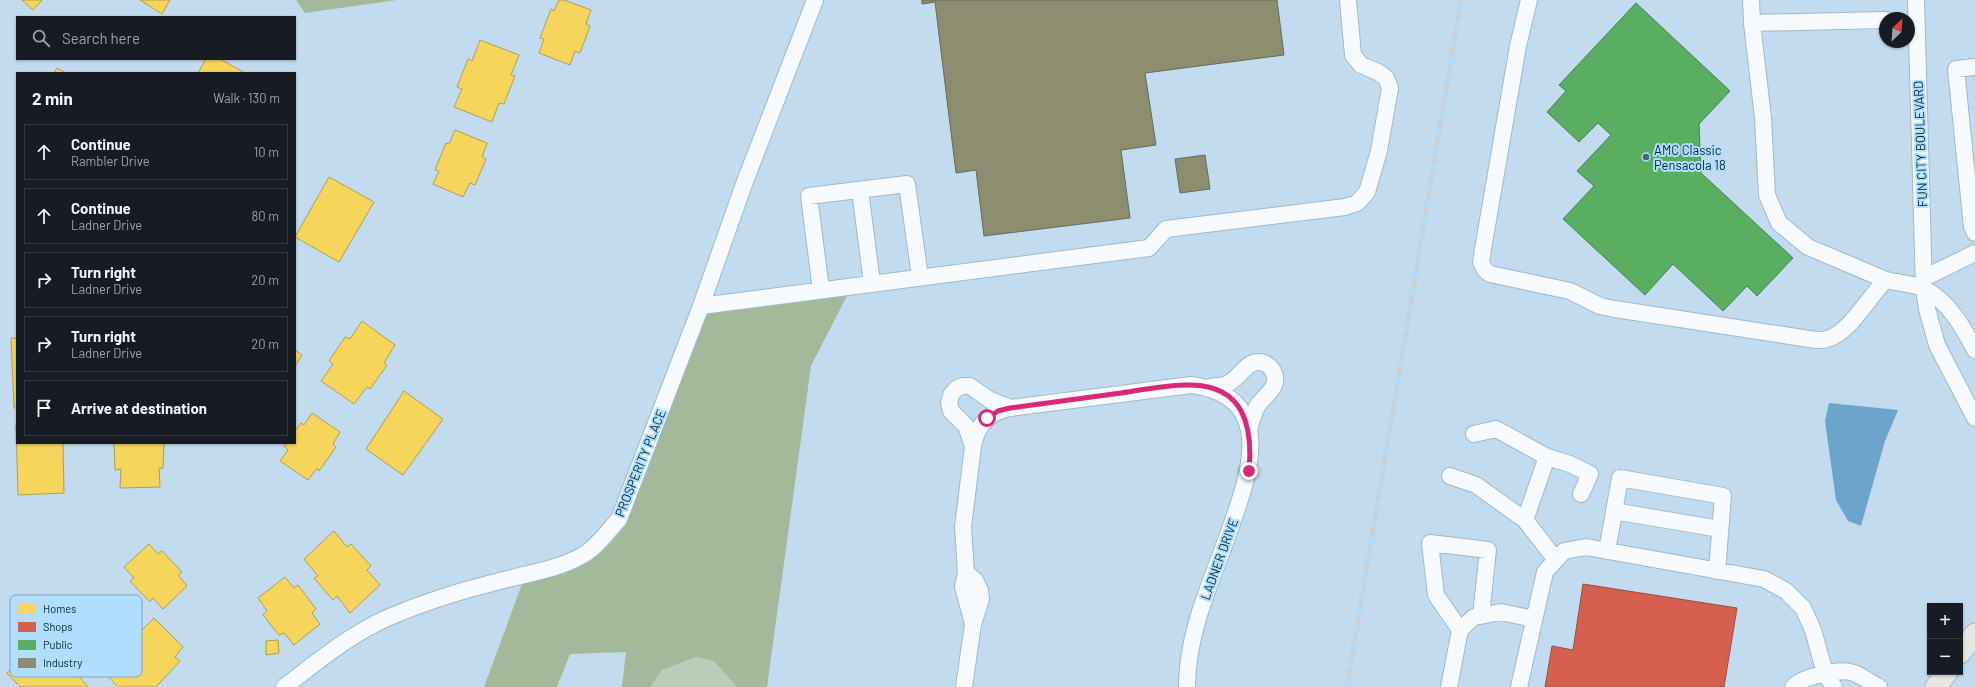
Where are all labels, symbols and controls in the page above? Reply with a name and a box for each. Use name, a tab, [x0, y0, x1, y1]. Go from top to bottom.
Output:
north arrow	[1879, 12, 1915, 48]
search box	[16, 16, 296, 60]
icon: search	[30, 27, 52, 49]
text: Search here	[62, 29, 140, 47]
street label: FUN CITY BOULEVARD	[1910, 81, 1930, 207]
text: 2 min	[32, 88, 73, 108]
text: Walk · 130 m	[213, 90, 280, 106]
text: Continue	[71, 135, 131, 153]
icon: ahead	[33, 141, 55, 163]
place label: AMC Classic Pensacola 18	[1654, 142, 1726, 173]
text: 10 m	[254, 144, 279, 160]
marker: AMC Classic Pensacola 18	[1641, 152, 1651, 162]
text: Rambler Drive	[71, 153, 150, 169]
text: Continue	[71, 199, 131, 217]
icon: ahead	[33, 205, 55, 227]
text: 80 m	[252, 208, 279, 224]
text: Ladner Drive	[71, 217, 142, 233]
text: Turn right	[71, 263, 136, 281]
icon: right	[33, 269, 55, 291]
text: 20 m	[251, 272, 279, 288]
text: Ladner Drive	[71, 281, 142, 297]
text: Turn right	[71, 327, 136, 345]
icon: right	[33, 333, 55, 355]
text: 20 m	[251, 336, 279, 352]
text: Ladner Drive	[71, 345, 142, 361]
icon: arrive	[33, 397, 55, 419]
text: Arrive at destination	[71, 399, 207, 417]
street label: PROSPERITY PLACE	[611, 407, 669, 519]
route start	[978, 409, 996, 427]
route end	[1240, 462, 1258, 480]
street label: LADNER DRIVE	[1197, 516, 1241, 602]
legend	[10, 595, 142, 677]
text: Homes	[43, 602, 76, 615]
map controls	[1927, 603, 1963, 675]
button: +	[1927, 603, 1963, 639]
text: Shops	[43, 620, 73, 633]
text: Public	[43, 638, 73, 651]
button: −	[1927, 639, 1963, 675]
text: Industry	[43, 656, 82, 669]

